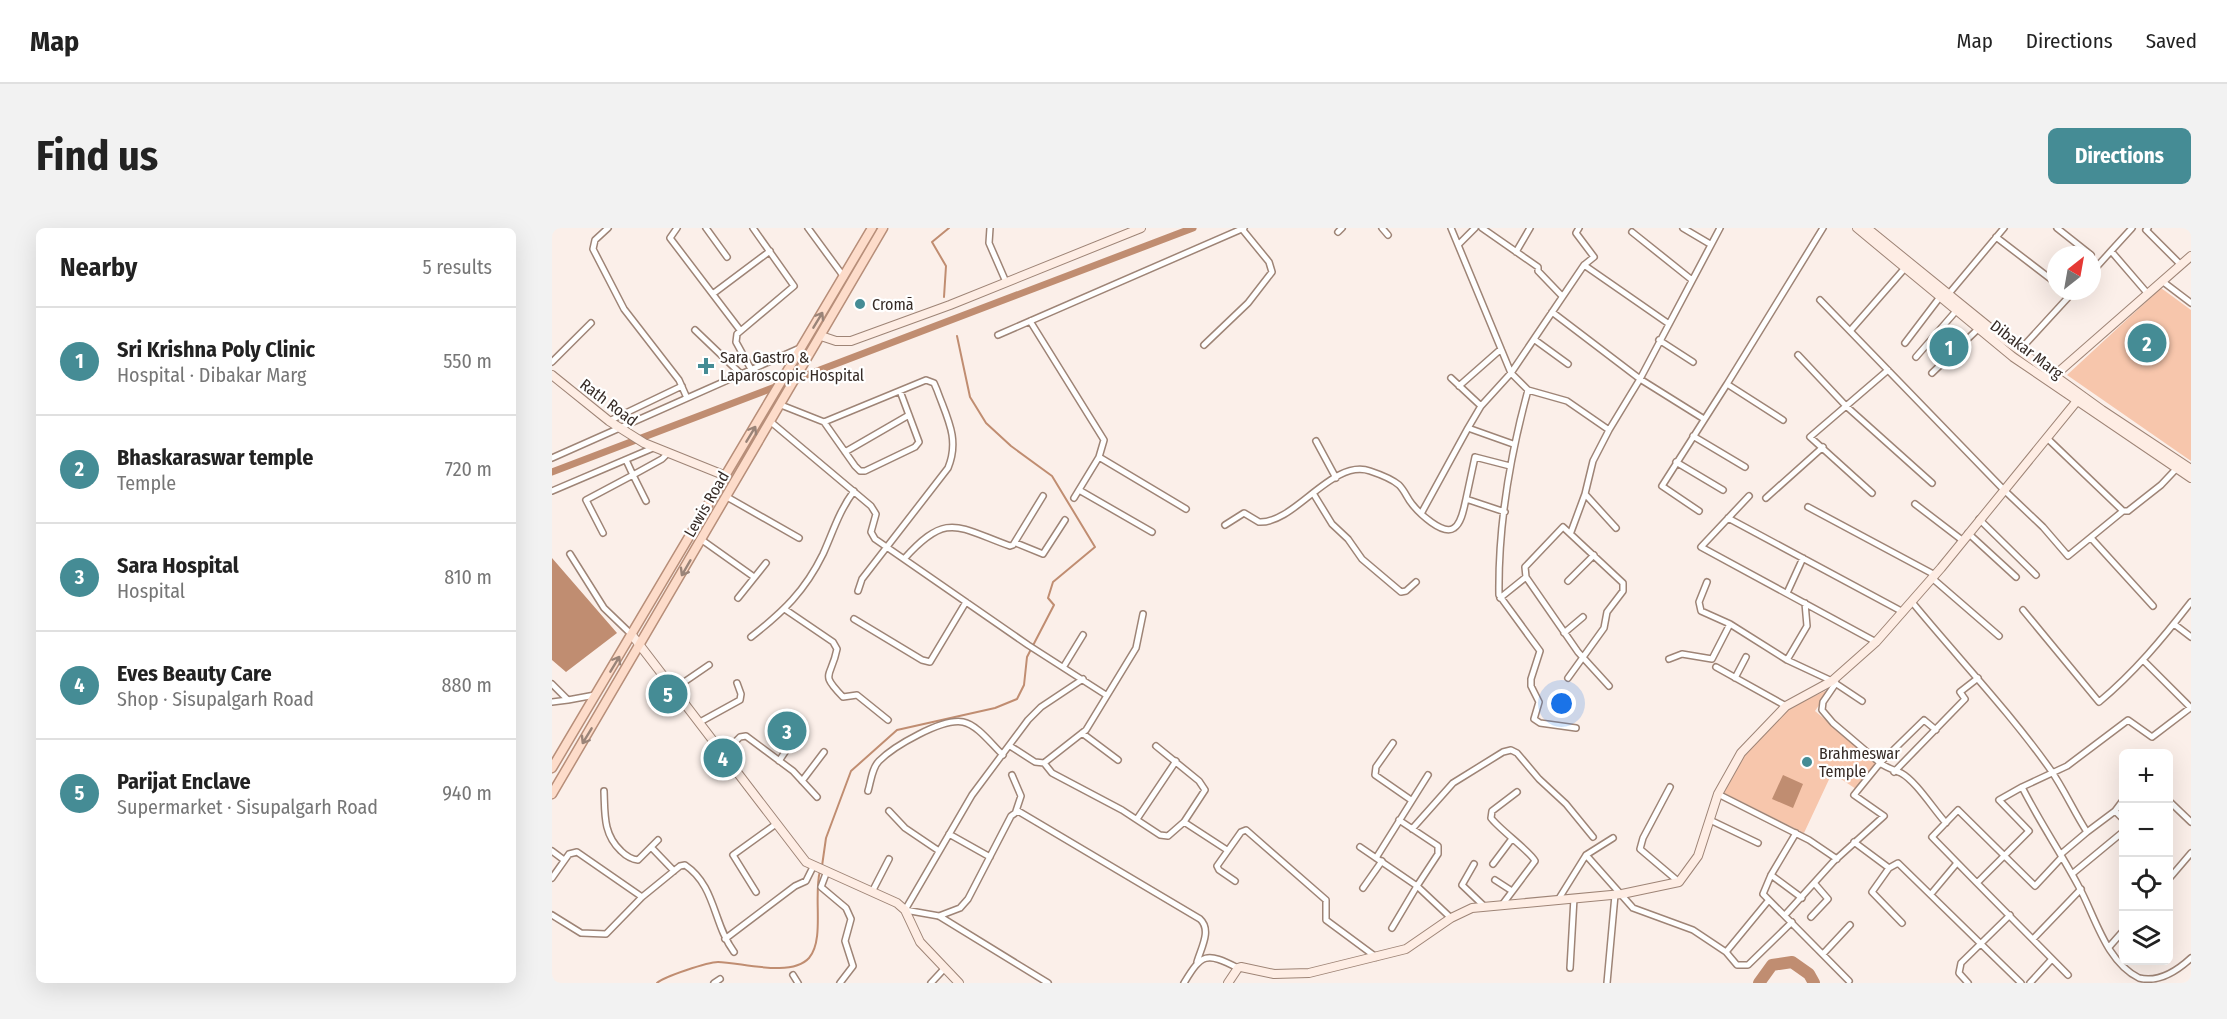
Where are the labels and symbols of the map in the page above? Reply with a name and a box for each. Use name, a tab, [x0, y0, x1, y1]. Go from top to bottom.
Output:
north arrow	[2047, 246, 2101, 300]
place label: Cromā	[872, 295, 914, 314]
marker: Cromā	[853, 297, 867, 311]
one-way arrow	[813, 312, 825, 329]
street label: Dibakar Marg	[1987, 316, 2067, 383]
pin: 2	[2128, 320, 2166, 366]
pin: 1	[1930, 324, 1968, 370]
place label: Sara Gastro & Laparoscopic Hospital	[720, 348, 864, 385]
marker: Sara Gastro & Laparoscopic Hospital	[697, 357, 715, 375]
street label: Rath Road	[576, 375, 641, 430]
one-way arrow	[745, 426, 757, 443]
street label: Lewis Road	[680, 468, 733, 541]
one-way arrow	[680, 559, 692, 576]
one-way arrow	[609, 656, 621, 673]
pin: 5	[648, 672, 688, 716]
your location	[1547, 689, 1576, 718]
pin: 3	[768, 708, 806, 754]
one-way arrow	[581, 727, 593, 744]
pin: 4	[704, 736, 742, 780]
place label: Brahmeswar Temple	[1819, 744, 1900, 781]
marker: Brahmeswar Temple	[1800, 755, 1814, 769]

